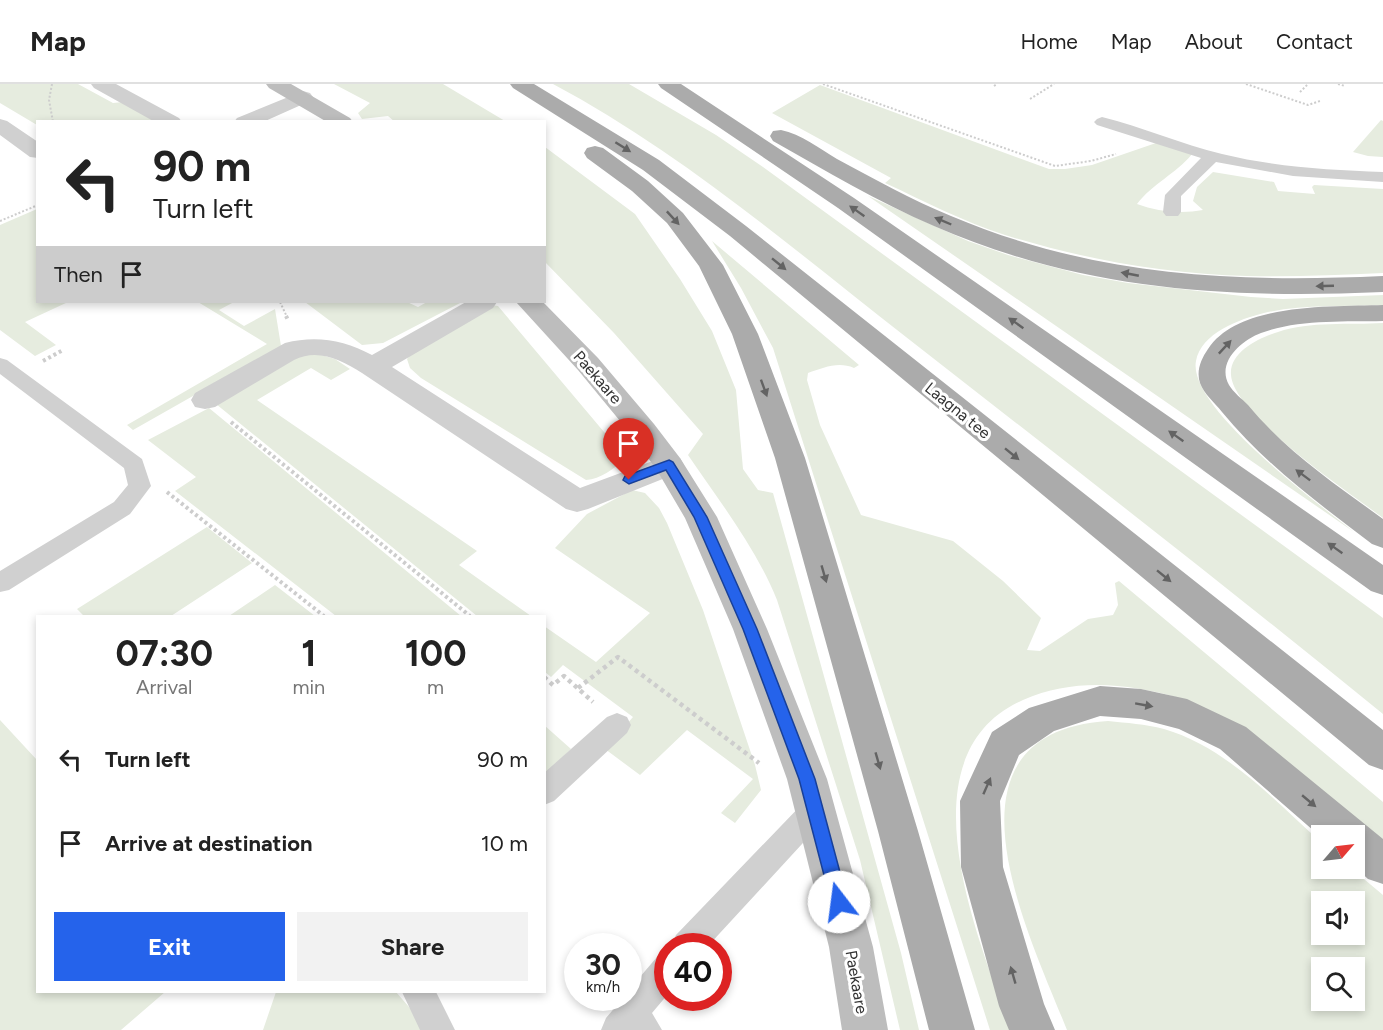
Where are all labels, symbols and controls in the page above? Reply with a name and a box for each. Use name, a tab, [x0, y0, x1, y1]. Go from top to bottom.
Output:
text: Map	[30, 24, 86, 58]
text: Home	[1021, 29, 1078, 54]
text: Map	[1111, 29, 1152, 54]
text: About	[1185, 29, 1243, 54]
text: Contact	[1276, 29, 1353, 54]
text: 90 m	[153, 141, 251, 192]
one-way arrow	[615, 142, 631, 153]
icon: left	[54, 144, 132, 222]
text: Turn left	[153, 192, 253, 225]
one-way arrow	[849, 206, 865, 217]
one-way arrow	[666, 210, 680, 225]
one-way arrow	[934, 216, 952, 226]
one-way arrow	[771, 257, 786, 270]
icon: arrive	[115, 258, 148, 291]
text: Then	[54, 261, 103, 288]
one-way arrow	[1121, 269, 1140, 278]
one-way arrow	[1315, 282, 1334, 291]
one-way arrow	[1009, 317, 1025, 329]
one-way arrow	[1218, 339, 1232, 354]
street label: Paekaare	[569, 347, 626, 408]
street label: Laagna tee	[921, 378, 994, 443]
one-way arrow	[760, 379, 770, 397]
pin	[603, 418, 654, 480]
icon: arrive	[612, 427, 645, 460]
one-way arrow	[1168, 430, 1184, 442]
one-way arrow	[1004, 447, 1020, 460]
one-way arrow	[1295, 470, 1310, 482]
one-way arrow	[1328, 542, 1344, 554]
one-way arrow	[820, 565, 829, 583]
one-way arrow	[1156, 569, 1171, 582]
text: 07:30	[115, 632, 213, 675]
text: 1	[301, 632, 316, 675]
text: 100	[405, 632, 467, 675]
text: Arrival	[136, 675, 192, 699]
text: min	[292, 675, 325, 699]
text: m	[427, 675, 444, 699]
one-way arrow	[1135, 701, 1154, 710]
icon: left	[54, 743, 87, 776]
text: Turn left	[105, 746, 191, 773]
text: 90 m	[477, 746, 528, 773]
one-way arrow	[874, 752, 883, 770]
one-way arrow	[982, 776, 992, 794]
one-way arrow	[1302, 795, 1317, 807]
north arrow	[1311, 825, 1365, 879]
map controls	[1311, 825, 1365, 1011]
icon: arrive	[54, 827, 87, 860]
text: Arrive at destination	[105, 830, 313, 857]
text: 10 m	[481, 830, 528, 857]
position arrow	[807, 870, 871, 934]
button: sound	[1311, 891, 1365, 945]
button: Exit	[54, 912, 285, 981]
button: Share	[297, 912, 528, 981]
speed limit sign: 40	[654, 933, 732, 1011]
text: 30	[585, 946, 621, 983]
street label: Paekaare	[842, 949, 871, 1016]
button: search	[1311, 957, 1365, 1011]
one-way arrow	[1008, 965, 1017, 983]
text: km/h	[586, 978, 620, 996]

